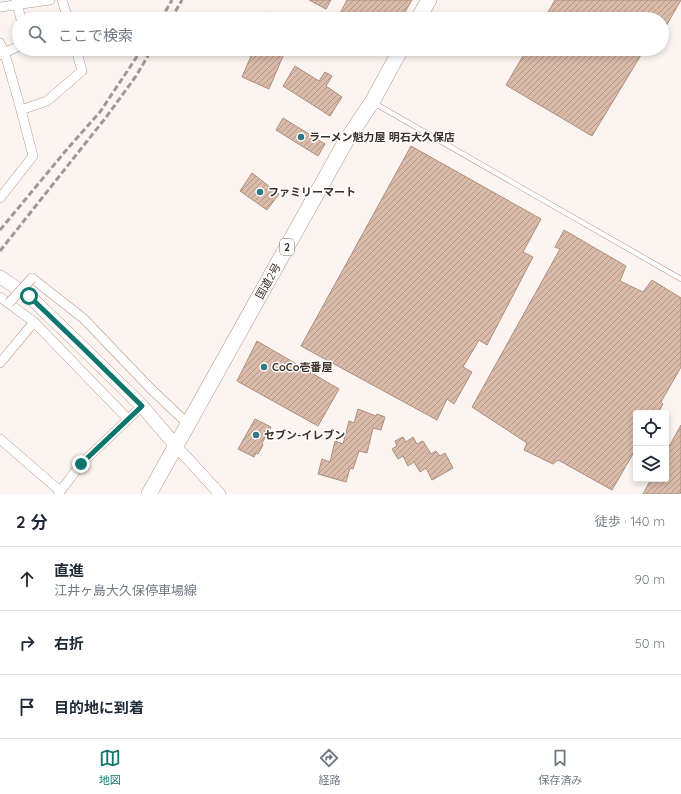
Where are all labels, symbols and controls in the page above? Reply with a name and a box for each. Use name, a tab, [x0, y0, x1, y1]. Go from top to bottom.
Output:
search box	[12, 12, 669, 56]
icon: search	[26, 23, 48, 45]
text: ここで検索	[58, 26, 133, 45]
place label: ラーメン魁力屋 明石大久保店	[309, 130, 455, 144]
marker: ラーメン魁力屋 明石大久保店	[296, 132, 306, 142]
place label: ファミリーマート	[268, 185, 356, 199]
marker: ファミリーマート	[255, 187, 265, 197]
road number: 2	[280, 239, 294, 255]
street label: 国道2号	[252, 261, 284, 301]
route start	[20, 287, 38, 305]
place label: CoCo壱番屋	[272, 360, 333, 374]
marker: CoCo壱番屋	[259, 362, 269, 372]
map controls	[633, 410, 669, 482]
button: locate	[633, 410, 669, 446]
place label: セブン-イレブン	[264, 428, 345, 442]
marker: セブン-イレブン	[251, 430, 261, 440]
button: layers	[633, 446, 669, 482]
route end	[72, 455, 90, 473]
text: 2 分	[16, 511, 47, 532]
text: 徒歩 · 140 m	[595, 513, 665, 529]
text: 直進	[54, 561, 84, 580]
icon: ahead	[16, 568, 38, 590]
text: 90 m	[635, 571, 665, 587]
text: 江井ヶ島大久保停車場線	[54, 582, 197, 598]
icon: right	[16, 632, 38, 654]
text: 右折	[54, 634, 84, 653]
text: 50 m	[635, 635, 665, 651]
icon: arrive	[16, 696, 38, 718]
text: 目的地に到着	[54, 698, 144, 717]
tab: 地図	[99, 747, 121, 787]
tab: 経路	[318, 747, 340, 787]
tab: 保存済み	[538, 747, 582, 787]

